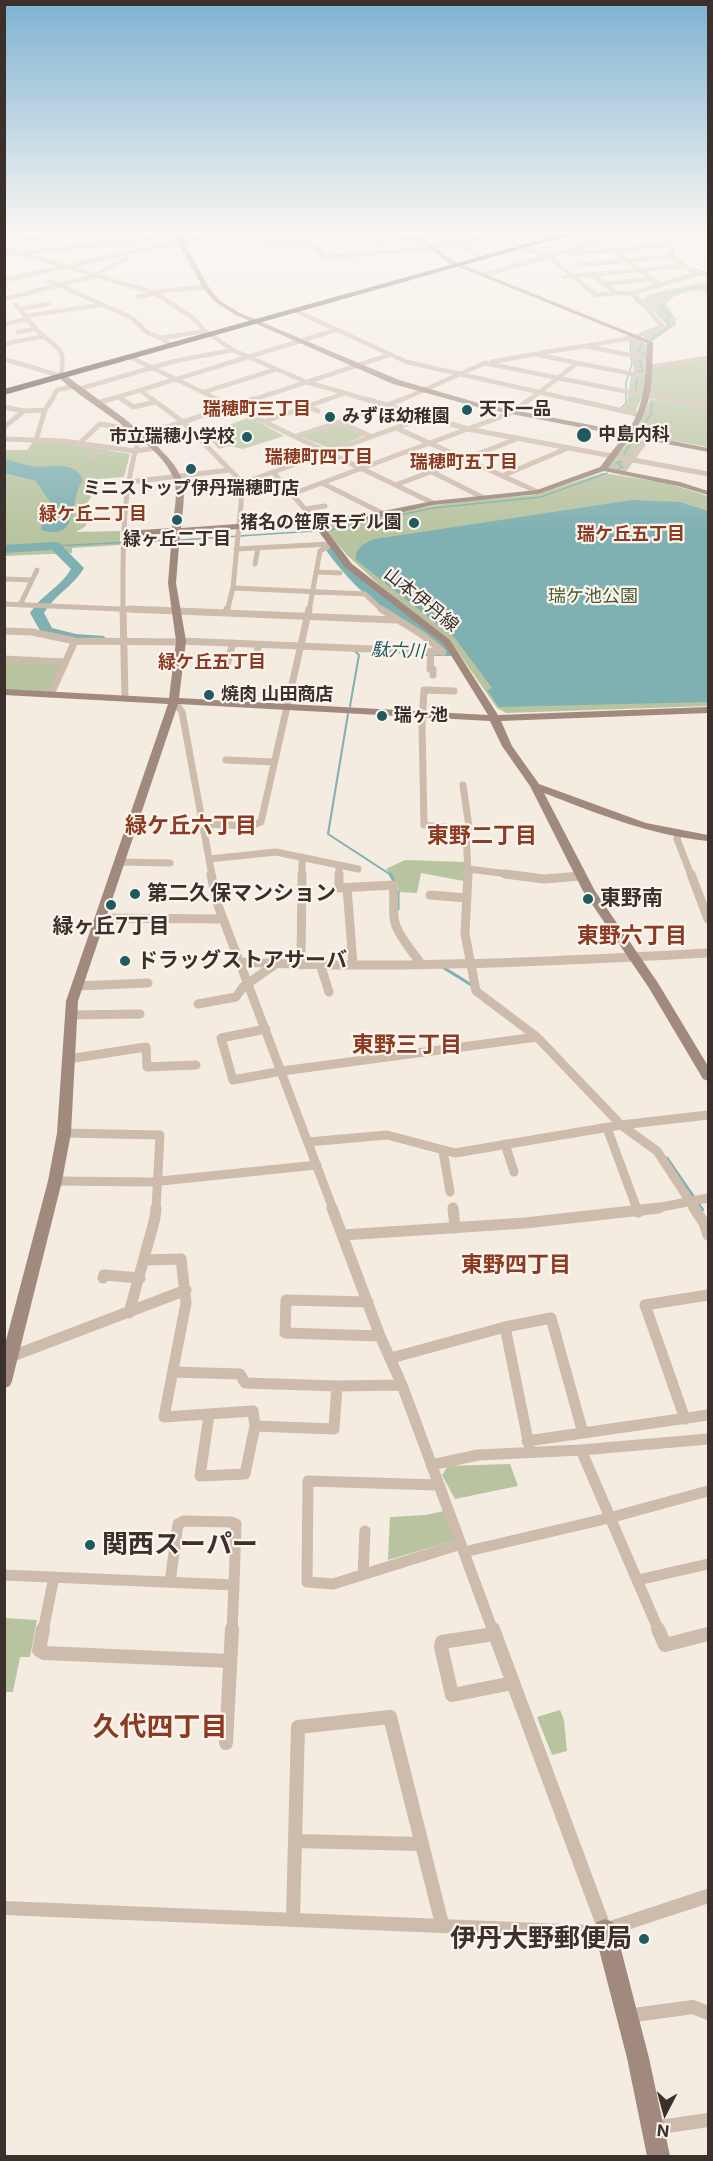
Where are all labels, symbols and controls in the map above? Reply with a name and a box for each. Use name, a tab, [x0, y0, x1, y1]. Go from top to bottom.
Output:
district label: 瑞穂町三丁目	[203, 399, 311, 421]
place label: 天下一品	[479, 399, 551, 421]
marker: 天下一品	[460, 403, 474, 417]
place label: みずほ幼稚園	[342, 406, 450, 428]
marker: みずほ幼稚園	[323, 410, 337, 424]
place label: 中島内科	[598, 424, 670, 446]
place label: 市立瑞穂小学校	[109, 426, 235, 448]
marker: 中島内科	[575, 426, 593, 444]
marker: 市立瑞穂小学校	[240, 430, 254, 444]
district label: 瑞穂町四丁目	[265, 447, 373, 469]
district label: 瑞穂町五丁目	[410, 452, 518, 474]
marker: ミニストップ伊丹瑞穂町店	[184, 462, 198, 476]
place label: ミニストップ伊丹瑞穂町店	[83, 478, 299, 500]
district label: 緑ケ丘二丁目	[39, 504, 147, 526]
place label: 猪名の笹原モデル園	[240, 512, 402, 534]
marker: 緑ヶ丘二丁目	[170, 513, 184, 527]
marker: 猪名の笹原モデル園	[407, 516, 421, 530]
district label: 瑞ケ丘五丁目	[577, 524, 685, 546]
place label: 緑ヶ丘二丁目	[123, 529, 231, 551]
street label: 山本伊丹線	[379, 563, 463, 637]
park label: 瑞ケ池公園	[548, 586, 638, 608]
water label: 駄六川	[371, 639, 425, 663]
district label: 緑ケ丘五丁目	[158, 652, 266, 674]
place label: 焼肉 山田商店	[221, 684, 333, 706]
marker: 焼肉 山田商店	[202, 688, 216, 702]
place label: 瑞ヶ池	[394, 705, 448, 727]
marker: 瑞ヶ池	[375, 709, 389, 723]
district label: 緑ケ丘六丁目	[125, 813, 257, 839]
district label: 東野二丁目	[427, 823, 537, 849]
place label: 第二久保マンション	[147, 881, 336, 907]
place label: 東野南	[600, 886, 663, 912]
marker: 第二久保マンション	[128, 887, 142, 901]
marker: 東野南	[581, 892, 595, 906]
marker: 緑ヶ丘7丁目	[104, 898, 118, 912]
place label: 緑ヶ丘7丁目	[52, 914, 170, 940]
district label: 東野六丁目	[577, 923, 687, 949]
place label: ドラッグストアサーバ	[137, 948, 347, 974]
marker: ドラッグストアサーバ	[118, 954, 132, 968]
district label: 東野三丁目	[352, 1032, 462, 1058]
district label: 東野四丁目	[461, 1252, 571, 1278]
place label: 関西スーパー	[102, 1529, 258, 1561]
marker: 関西スーパー	[83, 1538, 97, 1552]
district label: 久代四丁目	[93, 1712, 227, 1744]
place label: 伊丹大野郵便局	[450, 1923, 632, 1955]
marker: 伊丹大野郵便局	[637, 1932, 651, 1946]
north arrow	[635, 2083, 695, 2143]
text: N	[656, 2120, 670, 2141]

